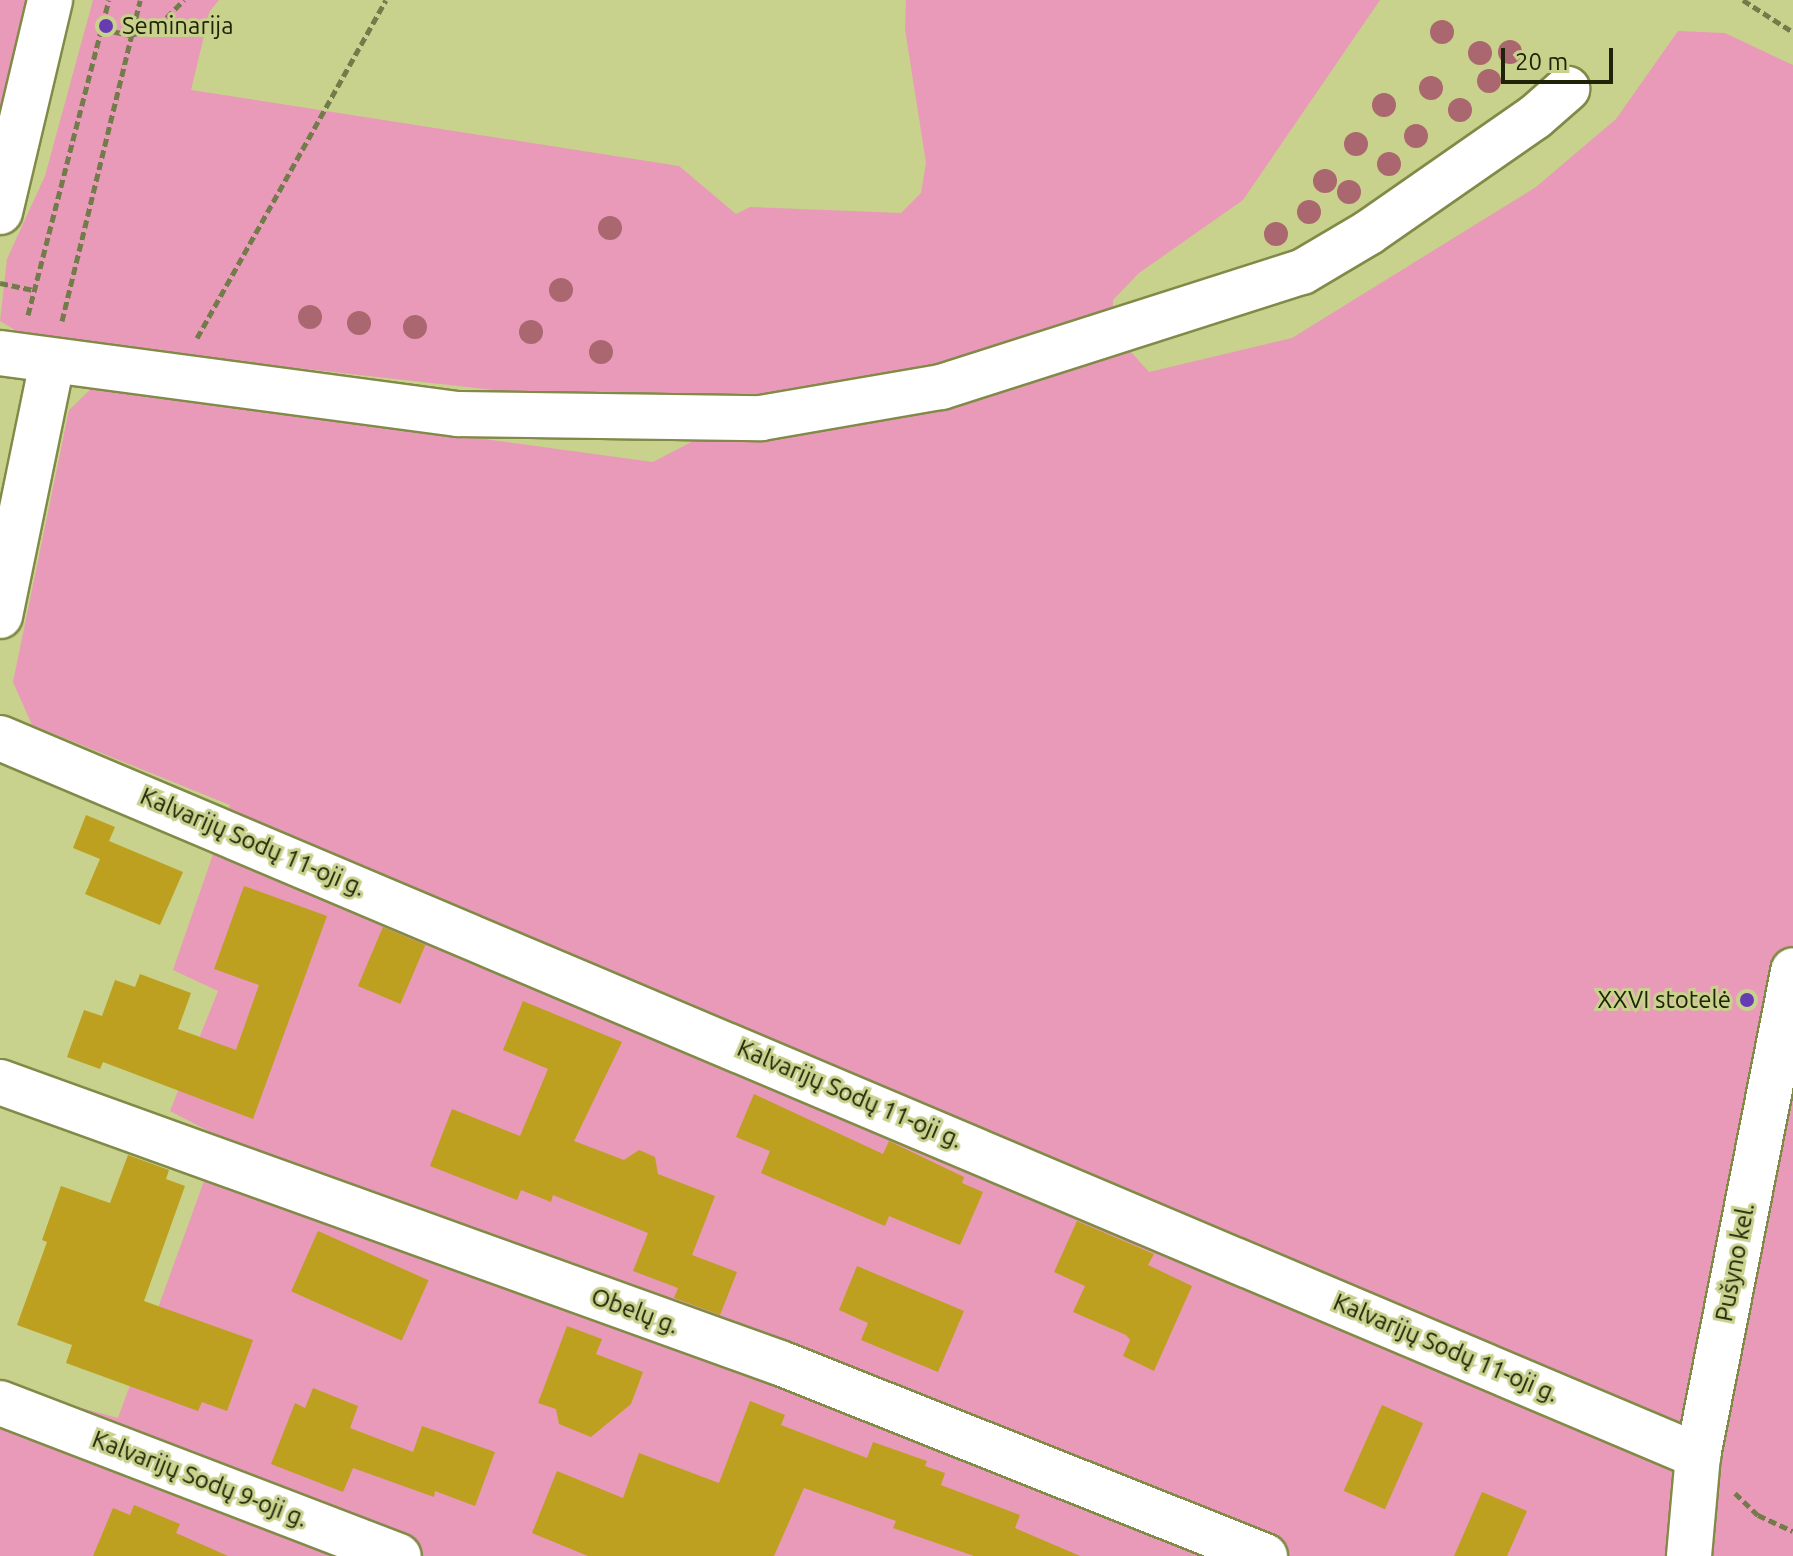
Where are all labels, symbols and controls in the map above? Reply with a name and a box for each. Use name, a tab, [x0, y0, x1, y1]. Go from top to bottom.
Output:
place label: Seminarija	[122, 12, 234, 40]
marker: Seminarija	[97, 17, 115, 35]
scale bar	[1505, 32, 1617, 82]
text: 20 m	[1515, 48, 1568, 75]
street label: Kalvarijų Sodų 11-oji g.	[136, 781, 370, 903]
place label: XXVI stotelė	[1598, 986, 1731, 1014]
marker: XXVI stotelė	[1738, 991, 1756, 1009]
street label: Kalvarijų Sodų 11-oji g.	[733, 1033, 967, 1155]
street label: Pušyno kel.	[1709, 1200, 1761, 1324]
street label: Obelų g.	[587, 1282, 683, 1340]
street label: Kalvarijų Sodų 11-oji g.	[1329, 1287, 1563, 1409]
street label: Kalvarijų Sodų 9-oji g.	[88, 1425, 312, 1533]

